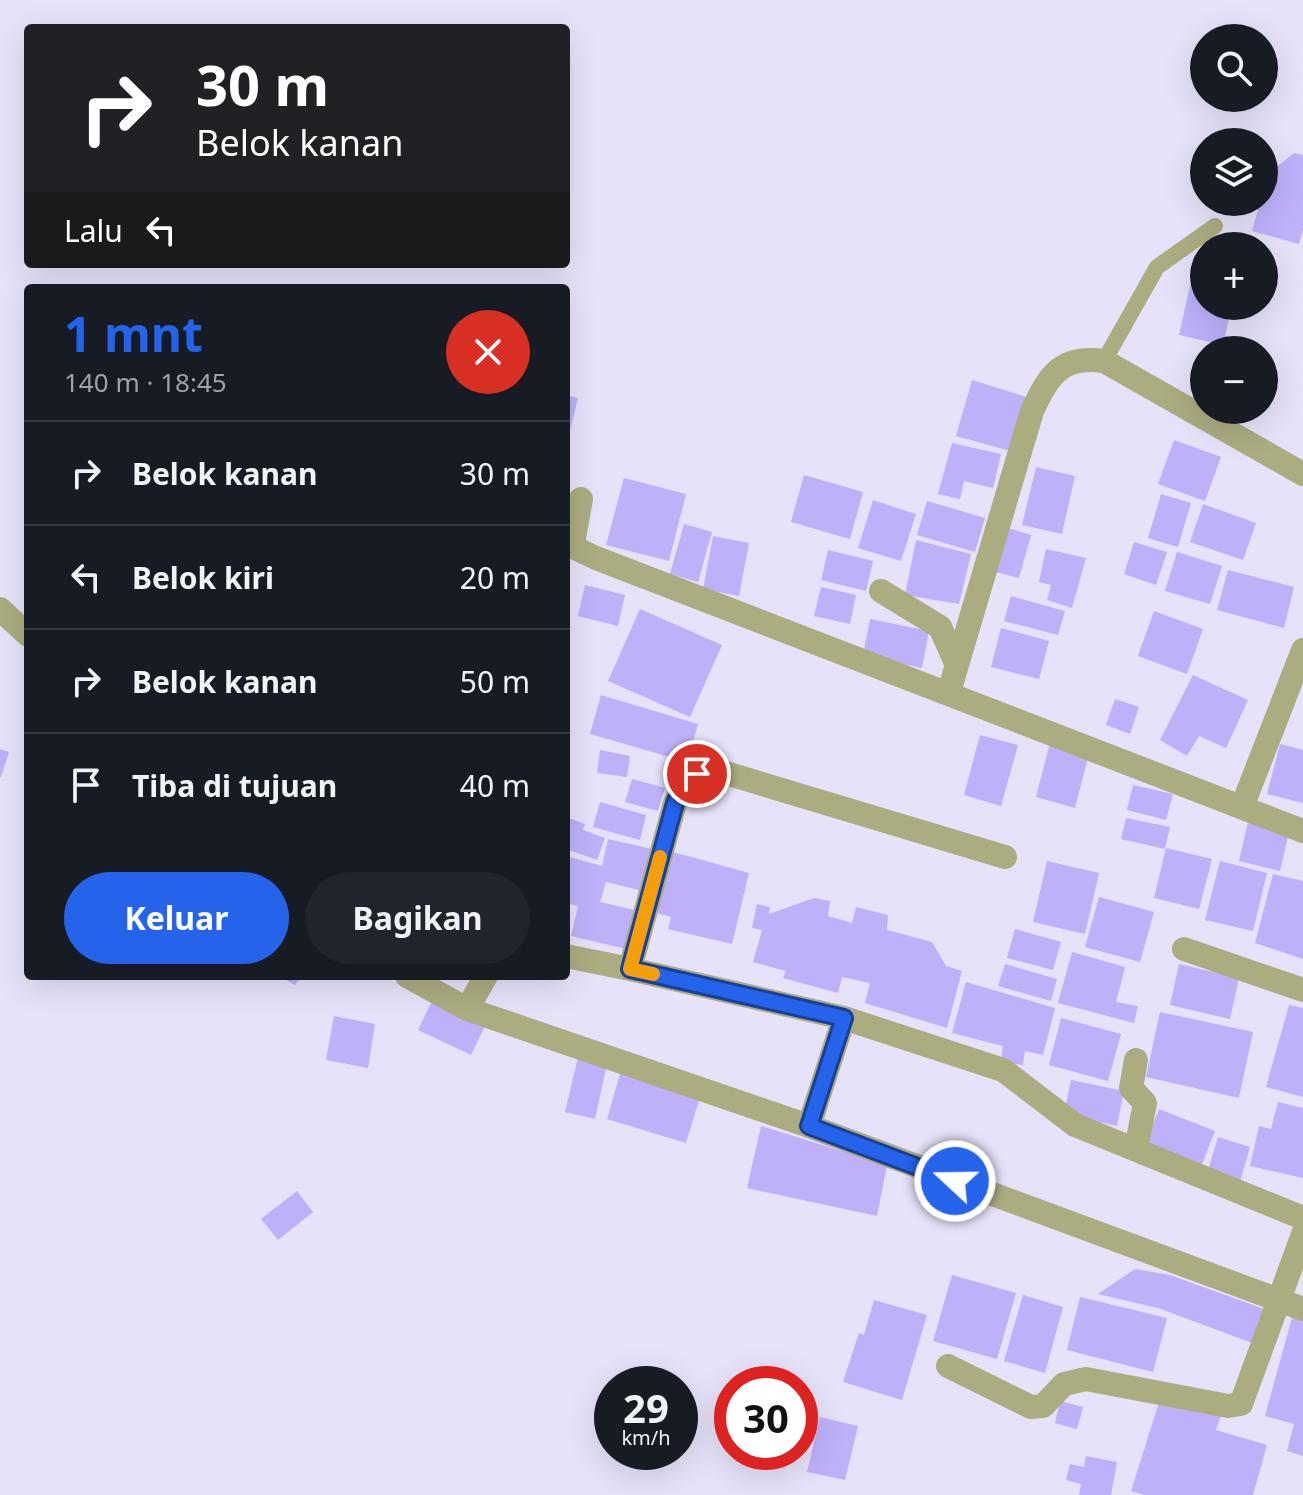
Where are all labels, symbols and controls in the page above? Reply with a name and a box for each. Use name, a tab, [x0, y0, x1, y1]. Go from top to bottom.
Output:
map controls	[1190, 24, 1278, 424]
button: search	[1190, 24, 1278, 112]
text: 30 m	[196, 46, 329, 122]
icon: right	[64, 56, 168, 160]
text: Belok kanan	[196, 118, 403, 167]
button: layers	[1190, 128, 1278, 216]
icon: left	[139, 208, 183, 252]
text: Lalu	[64, 210, 123, 251]
button: +	[1190, 232, 1278, 320]
text: 1 mnt	[64, 301, 203, 366]
button: close	[446, 310, 530, 394]
button: −	[1190, 336, 1278, 424]
text: 140 m · 18:45	[64, 364, 227, 400]
icon: right	[64, 451, 108, 495]
text: Belok kanan	[132, 453, 318, 494]
text: 30 m	[460, 453, 530, 494]
icon: left	[64, 555, 108, 599]
text: Belok kiri	[132, 557, 274, 598]
text: 20 m	[460, 557, 530, 598]
icon: right	[64, 659, 108, 703]
text: Belok kanan	[132, 661, 318, 702]
text: 50 m	[460, 661, 530, 702]
pin	[663, 740, 731, 808]
icon: arrive	[675, 752, 719, 796]
icon: arrive	[64, 763, 108, 807]
text: Tiba di tujuan	[132, 765, 337, 806]
text: 40 m	[460, 765, 530, 806]
button: Keluar	[64, 872, 289, 964]
button: Bagikan	[305, 872, 530, 964]
position arrow	[913, 1139, 997, 1223]
speed limit sign: 30	[714, 1366, 818, 1470]
text: 29	[623, 1380, 669, 1435]
text: km/h	[621, 1424, 671, 1451]

